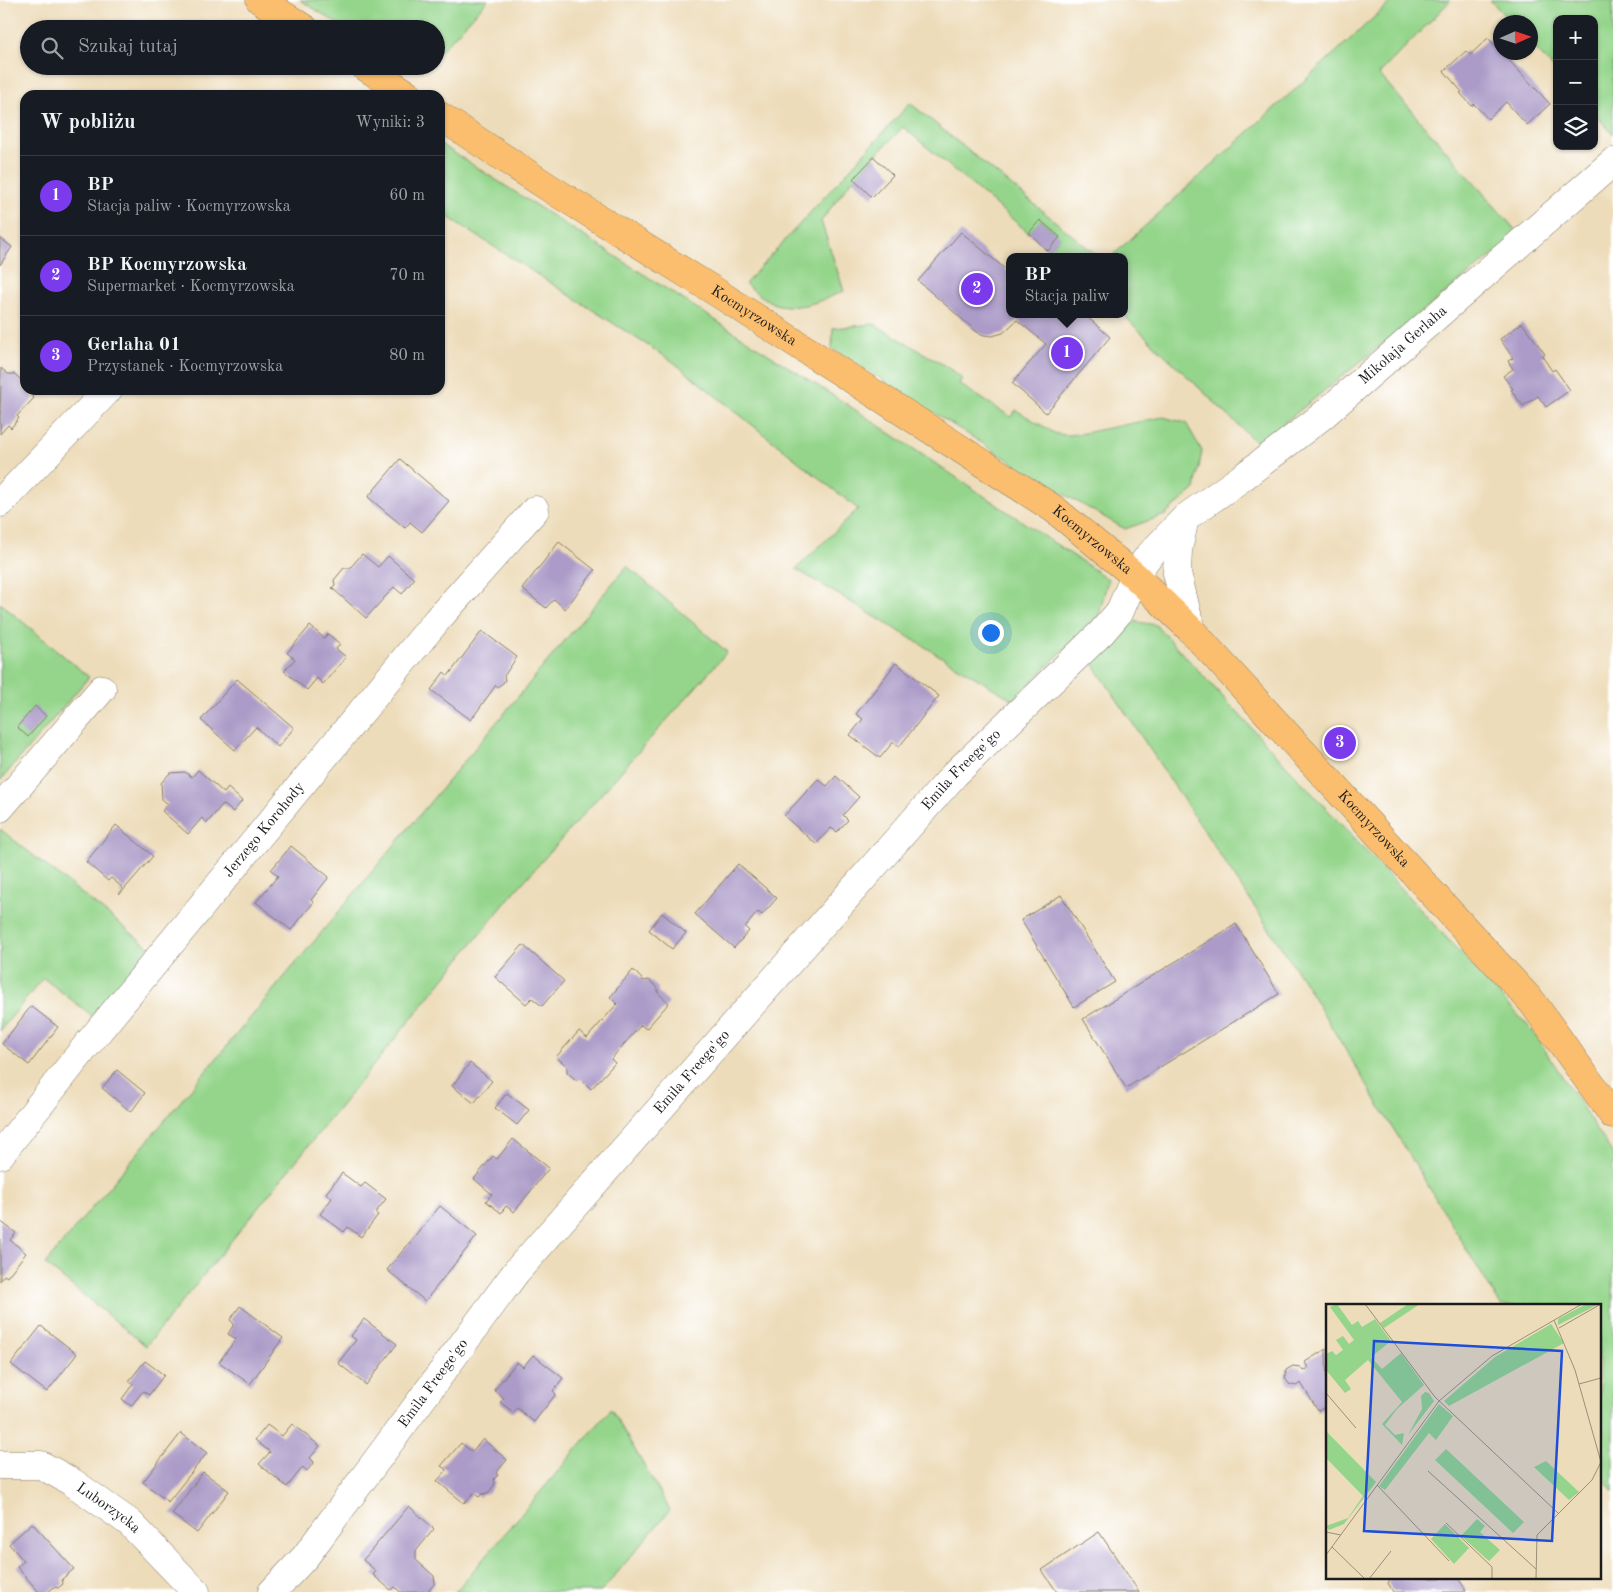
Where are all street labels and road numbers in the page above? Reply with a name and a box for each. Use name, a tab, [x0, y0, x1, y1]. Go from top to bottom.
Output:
street label: Kocmyrzowska	[708, 283, 800, 349]
street label: Mikołaja Gerlaha	[1356, 303, 1450, 387]
street label: Kocmyrzowska	[1049, 503, 1135, 578]
street label: Emila Freege'go	[919, 727, 1004, 813]
street label: Jerzego Korohody	[221, 779, 308, 880]
street label: Kocmyrzowska	[1335, 788, 1413, 871]
street label: Emila Freege'go	[651, 1027, 733, 1117]
street label: Emila Freege'go	[396, 1336, 471, 1431]
street label: Luborzycka	[74, 1480, 144, 1537]

